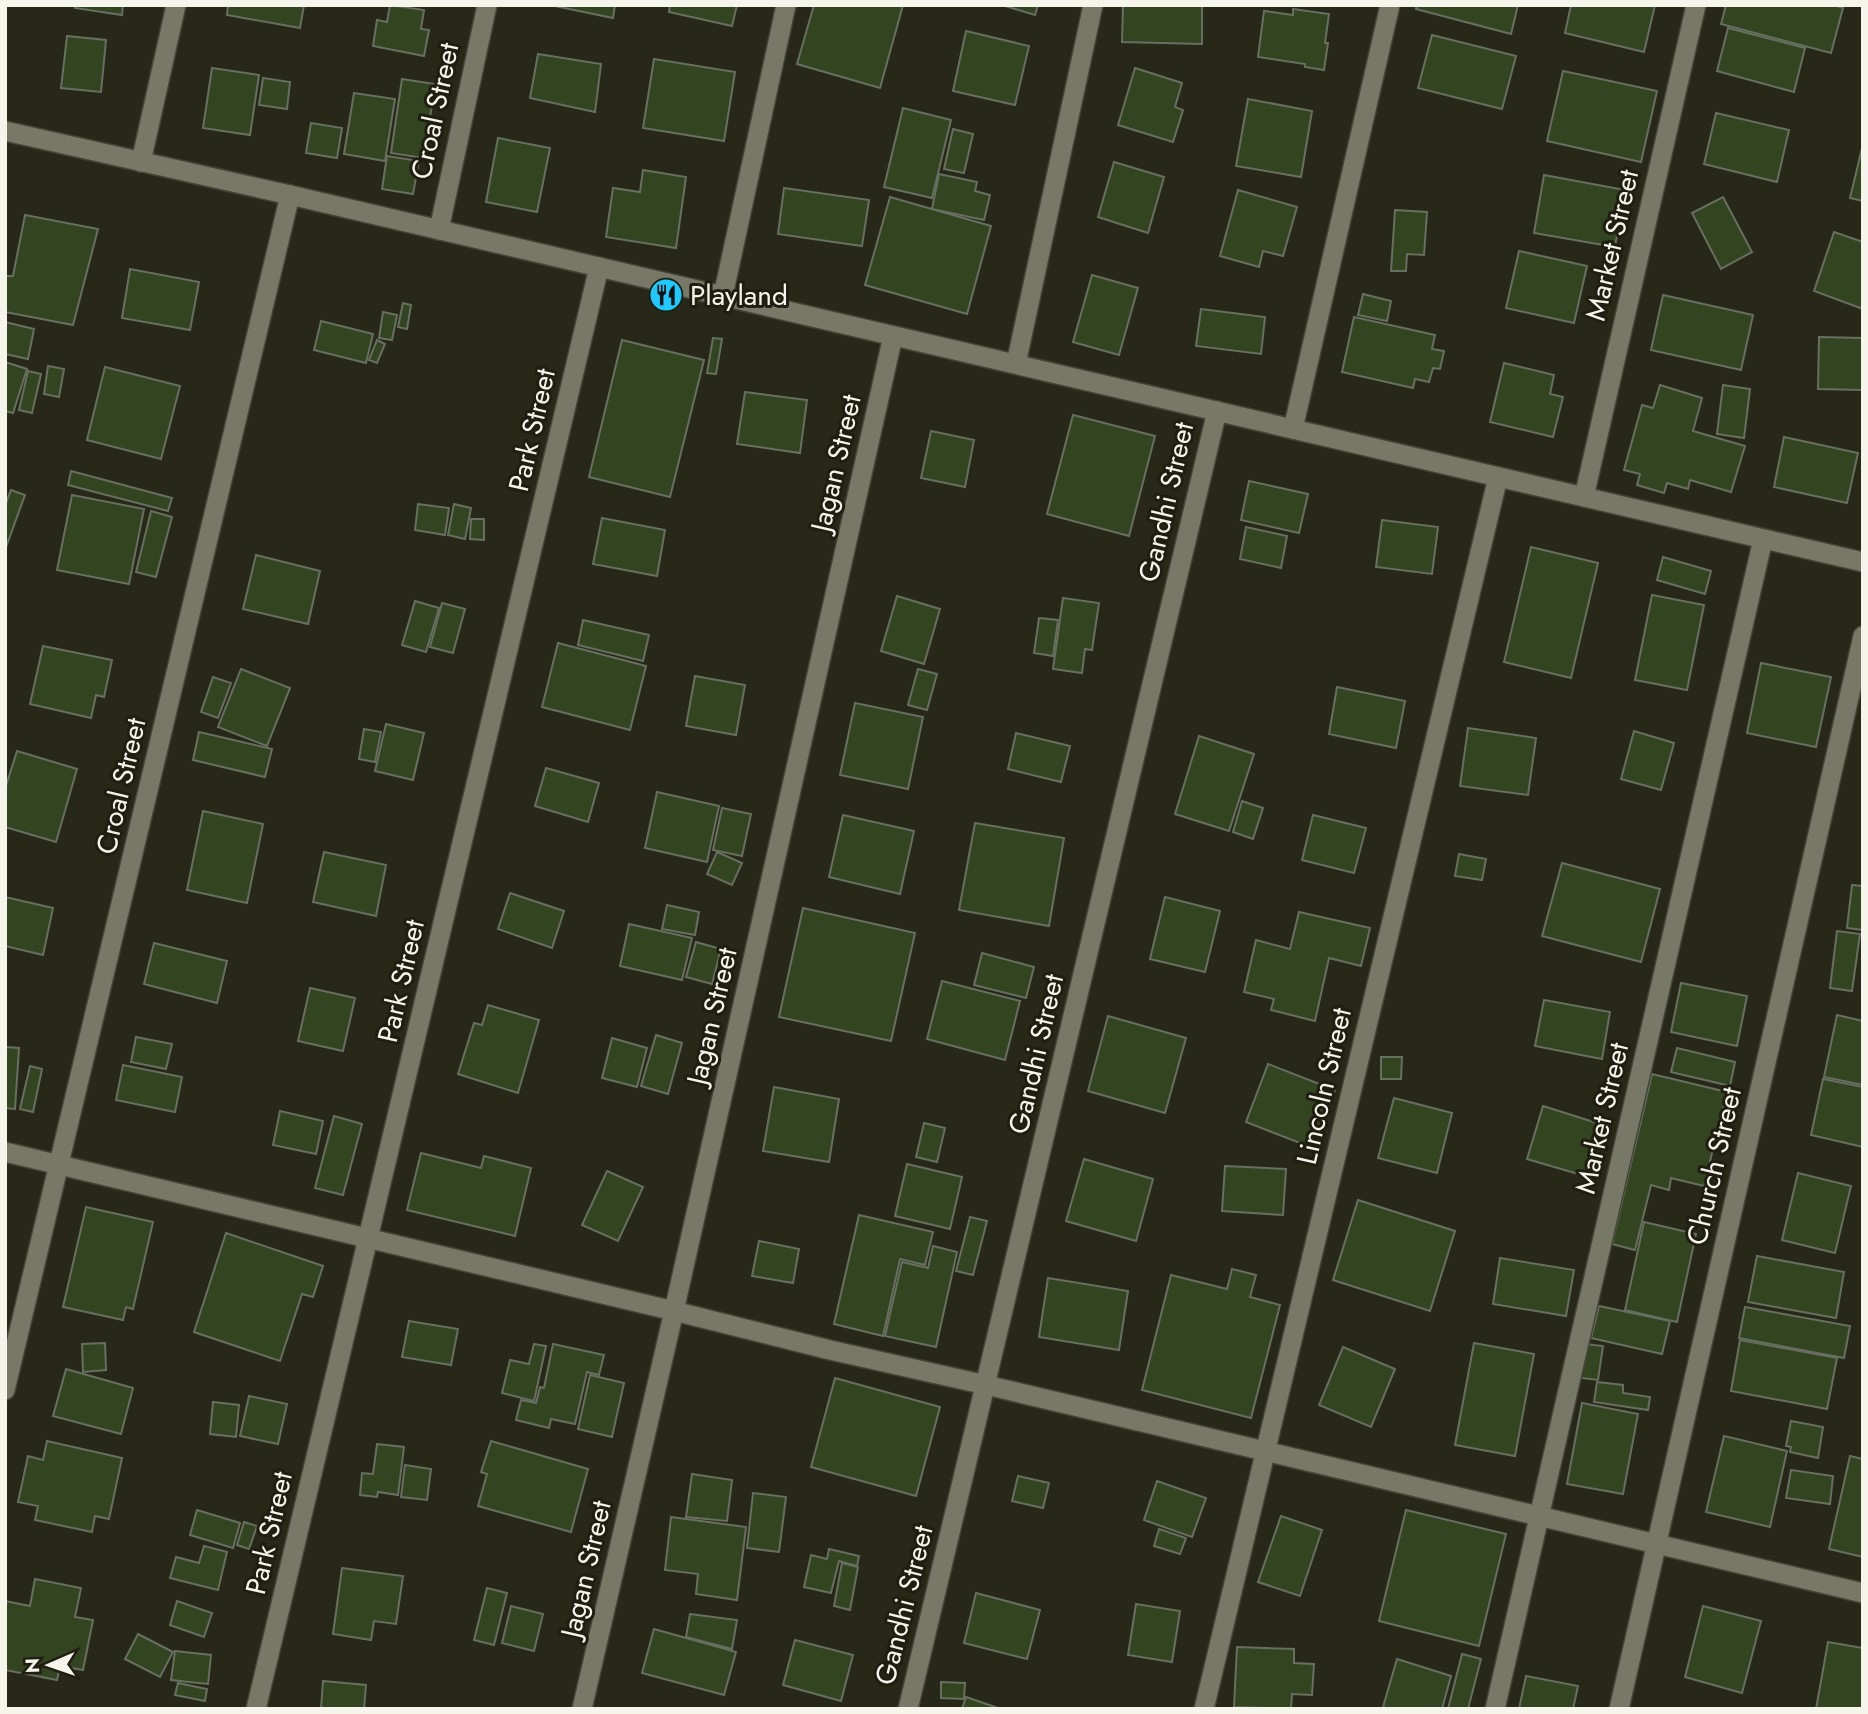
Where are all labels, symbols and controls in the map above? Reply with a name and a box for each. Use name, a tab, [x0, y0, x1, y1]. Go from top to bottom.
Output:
street label: Croal Street	[401, 39, 470, 183]
street label: Market Street	[1575, 165, 1649, 325]
place label: Playland	[690, 275, 788, 316]
restaurant icon: Playland	[647, 276, 685, 314]
street label: Park Street	[498, 364, 566, 496]
street label: Jagan Street	[799, 390, 872, 539]
street label: Gandhi Street	[1128, 418, 1204, 586]
street label: Croal Street	[85, 714, 157, 858]
street label: Park Street	[367, 915, 435, 1047]
street label: Jagan Street	[675, 943, 748, 1092]
street label: Gandhi Street	[998, 970, 1074, 1138]
street label: Lincoln Street	[1286, 1003, 1362, 1168]
street label: Market Street	[1565, 1038, 1639, 1198]
street label: Church Street	[1676, 1083, 1752, 1249]
street label: Park Street	[235, 1467, 303, 1599]
street label: Jagan Street	[549, 1496, 622, 1645]
street label: Gandhi Street	[864, 1521, 944, 1689]
north arrow	[14, 1630, 84, 1700]
text: N	[19, 1658, 46, 1674]

